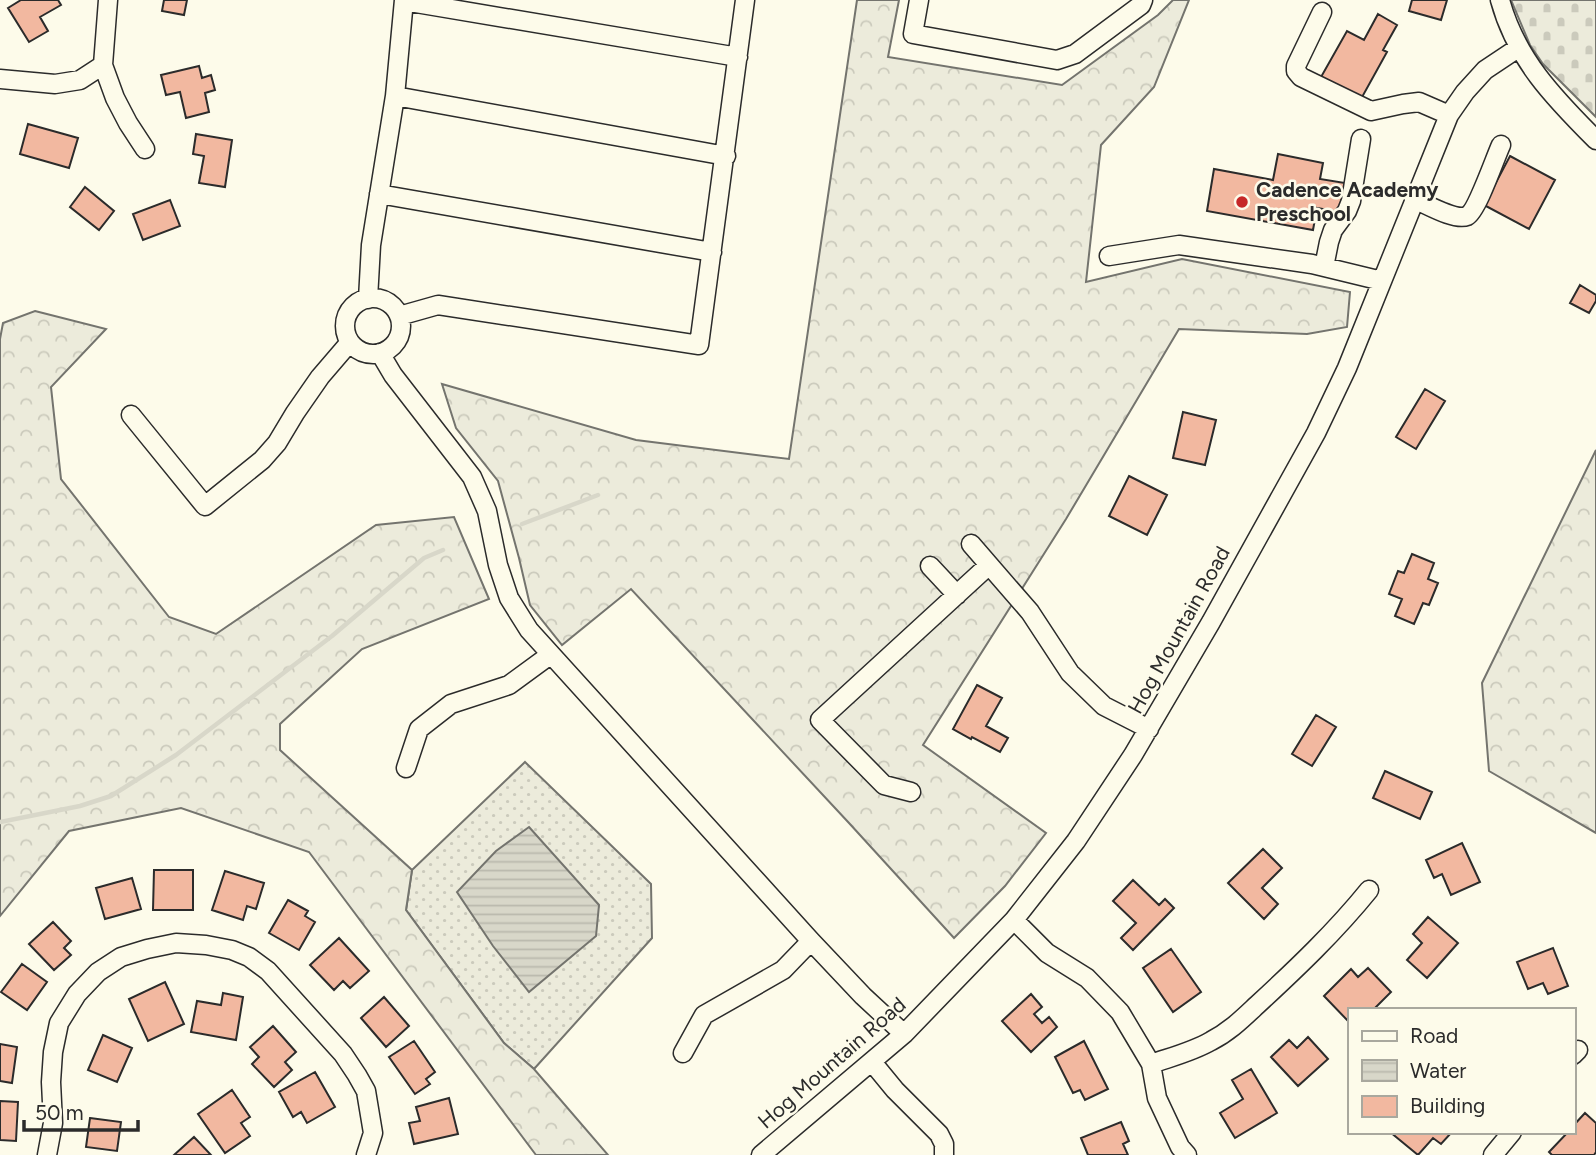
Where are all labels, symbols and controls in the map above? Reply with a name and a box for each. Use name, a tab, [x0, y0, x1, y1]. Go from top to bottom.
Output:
place label: Cadence Academy Preschool	[1256, 177, 1439, 226]
marker: Cadence Academy Preschool	[1234, 194, 1250, 210]
street label: Hog Mountain Road	[1122, 542, 1235, 718]
street label: Hog Mountain Road	[753, 992, 911, 1134]
legend	[1348, 1008, 1575, 1134]
text: Road	[1410, 1023, 1458, 1048]
text: Water	[1410, 1058, 1466, 1083]
scale bar	[24, 1088, 138, 1132]
text: Building	[1410, 1093, 1485, 1118]
text: 50 m	[35, 1100, 84, 1125]

